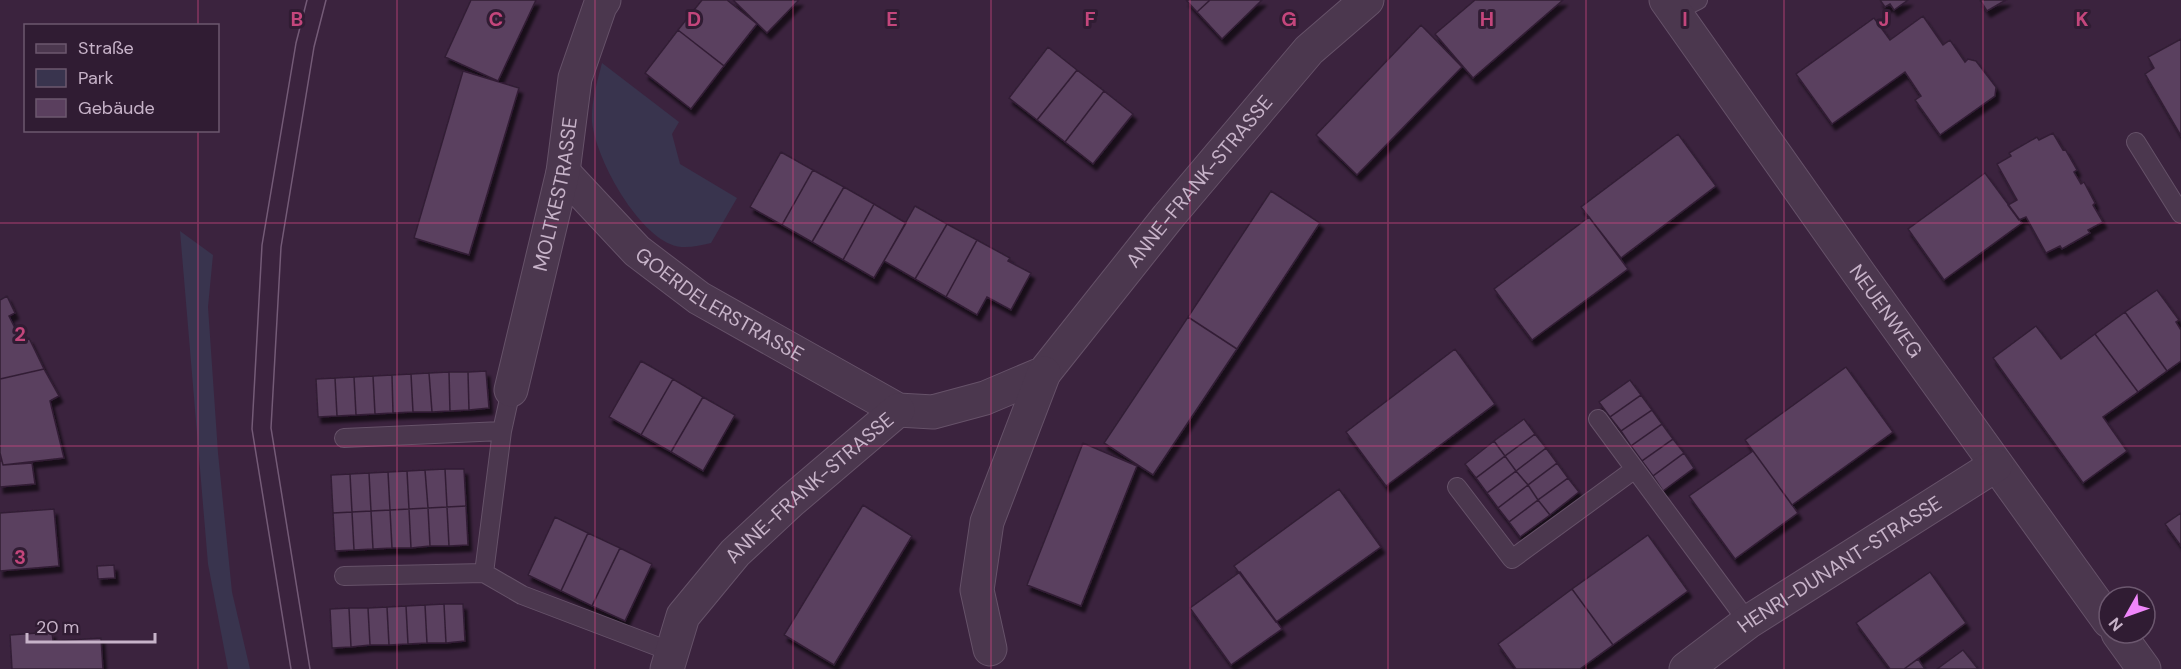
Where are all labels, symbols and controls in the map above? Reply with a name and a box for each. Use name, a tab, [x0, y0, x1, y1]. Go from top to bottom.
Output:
text: B	[291, 6, 303, 32]
text: C	[489, 6, 503, 32]
text: D	[687, 6, 701, 32]
text: E	[886, 6, 898, 32]
text: F	[1084, 6, 1096, 32]
text: G	[1281, 6, 1297, 32]
text: H	[1480, 6, 1494, 32]
text: I	[1682, 6, 1688, 32]
text: J	[1879, 6, 1889, 32]
text: K	[2075, 6, 2089, 32]
legend	[24, 24, 219, 132]
text: Straße	[78, 36, 134, 60]
text: Park	[78, 66, 114, 90]
street label: ANNE-FRANK-STRASSE	[1120, 90, 1278, 273]
text: Gebäude	[78, 96, 155, 120]
street label: MOLTKESTRASSE	[527, 115, 583, 274]
street label: GOERDELERSTRASSE	[630, 241, 809, 367]
street label: NEUENWEG	[1844, 259, 1929, 363]
text: 2	[14, 321, 26, 347]
street label: ANNE-FRANK-STRASSE	[719, 406, 899, 568]
street label: HENRI-DUNANT-STRASSE	[1732, 490, 1947, 639]
text: 3	[14, 544, 26, 570]
north arrow	[2097, 585, 2157, 645]
scale bar	[27, 606, 154, 644]
text: N	[2104, 613, 2128, 636]
text: 20 m	[36, 615, 79, 639]

